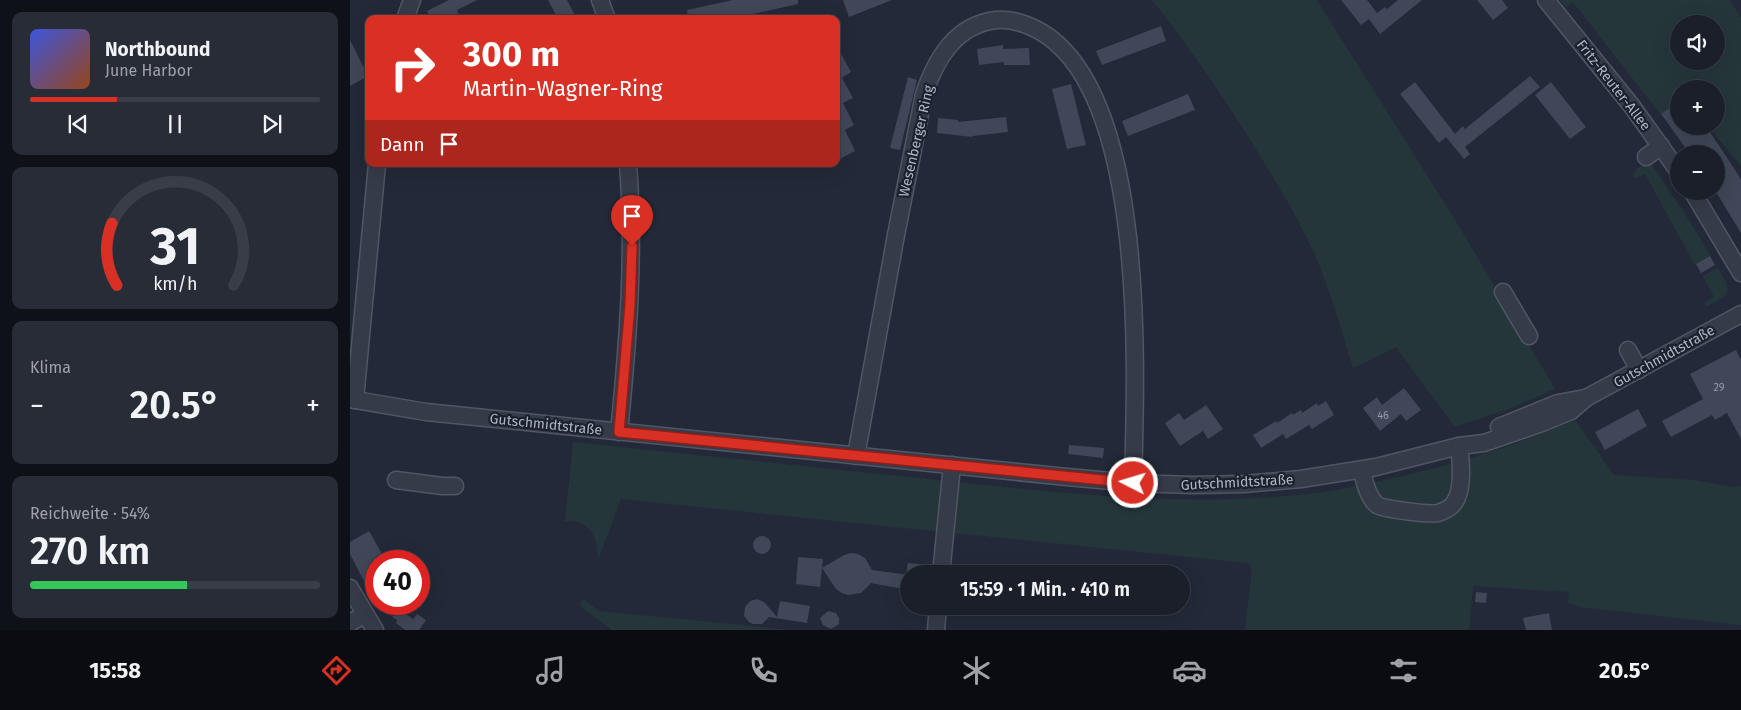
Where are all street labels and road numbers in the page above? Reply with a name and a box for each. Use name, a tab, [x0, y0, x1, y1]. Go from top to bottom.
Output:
street label: Fritz-Reuter-Allee	[1573, 37, 1654, 134]
street label: Wesenberger Ring	[895, 83, 938, 199]
street label: Gutschmidtstraße	[1611, 322, 1718, 391]
street label: Gutschmidtstraße	[489, 410, 603, 439]
street label: Gutschmidtstraße	[1180, 471, 1294, 494]

